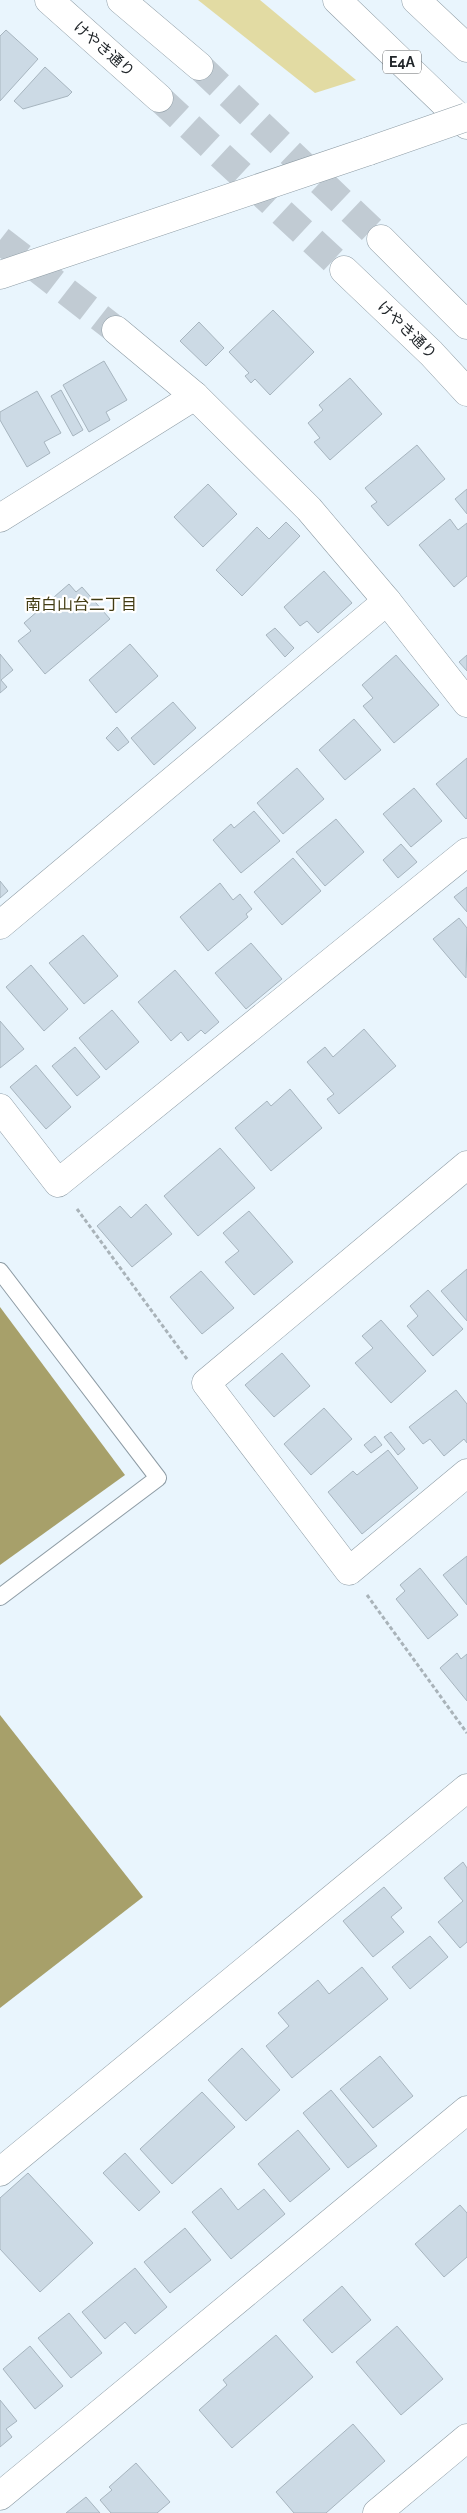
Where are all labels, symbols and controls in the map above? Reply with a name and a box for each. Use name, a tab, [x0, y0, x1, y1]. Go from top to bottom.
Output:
street label: けやき通り	[70, 18, 138, 80]
road number: E4A	[383, 51, 421, 74]
street label: けやき通り	[374, 297, 440, 363]
district label: 南白山台二丁目	[25, 595, 137, 614]

